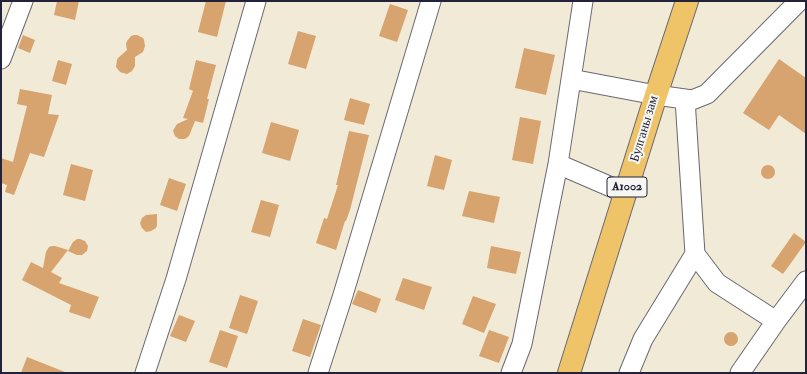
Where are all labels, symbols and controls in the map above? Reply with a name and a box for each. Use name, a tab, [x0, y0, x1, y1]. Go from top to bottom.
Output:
street label: Булганы зам	[628, 94, 662, 164]
road number: A1002	[607, 177, 647, 197]

